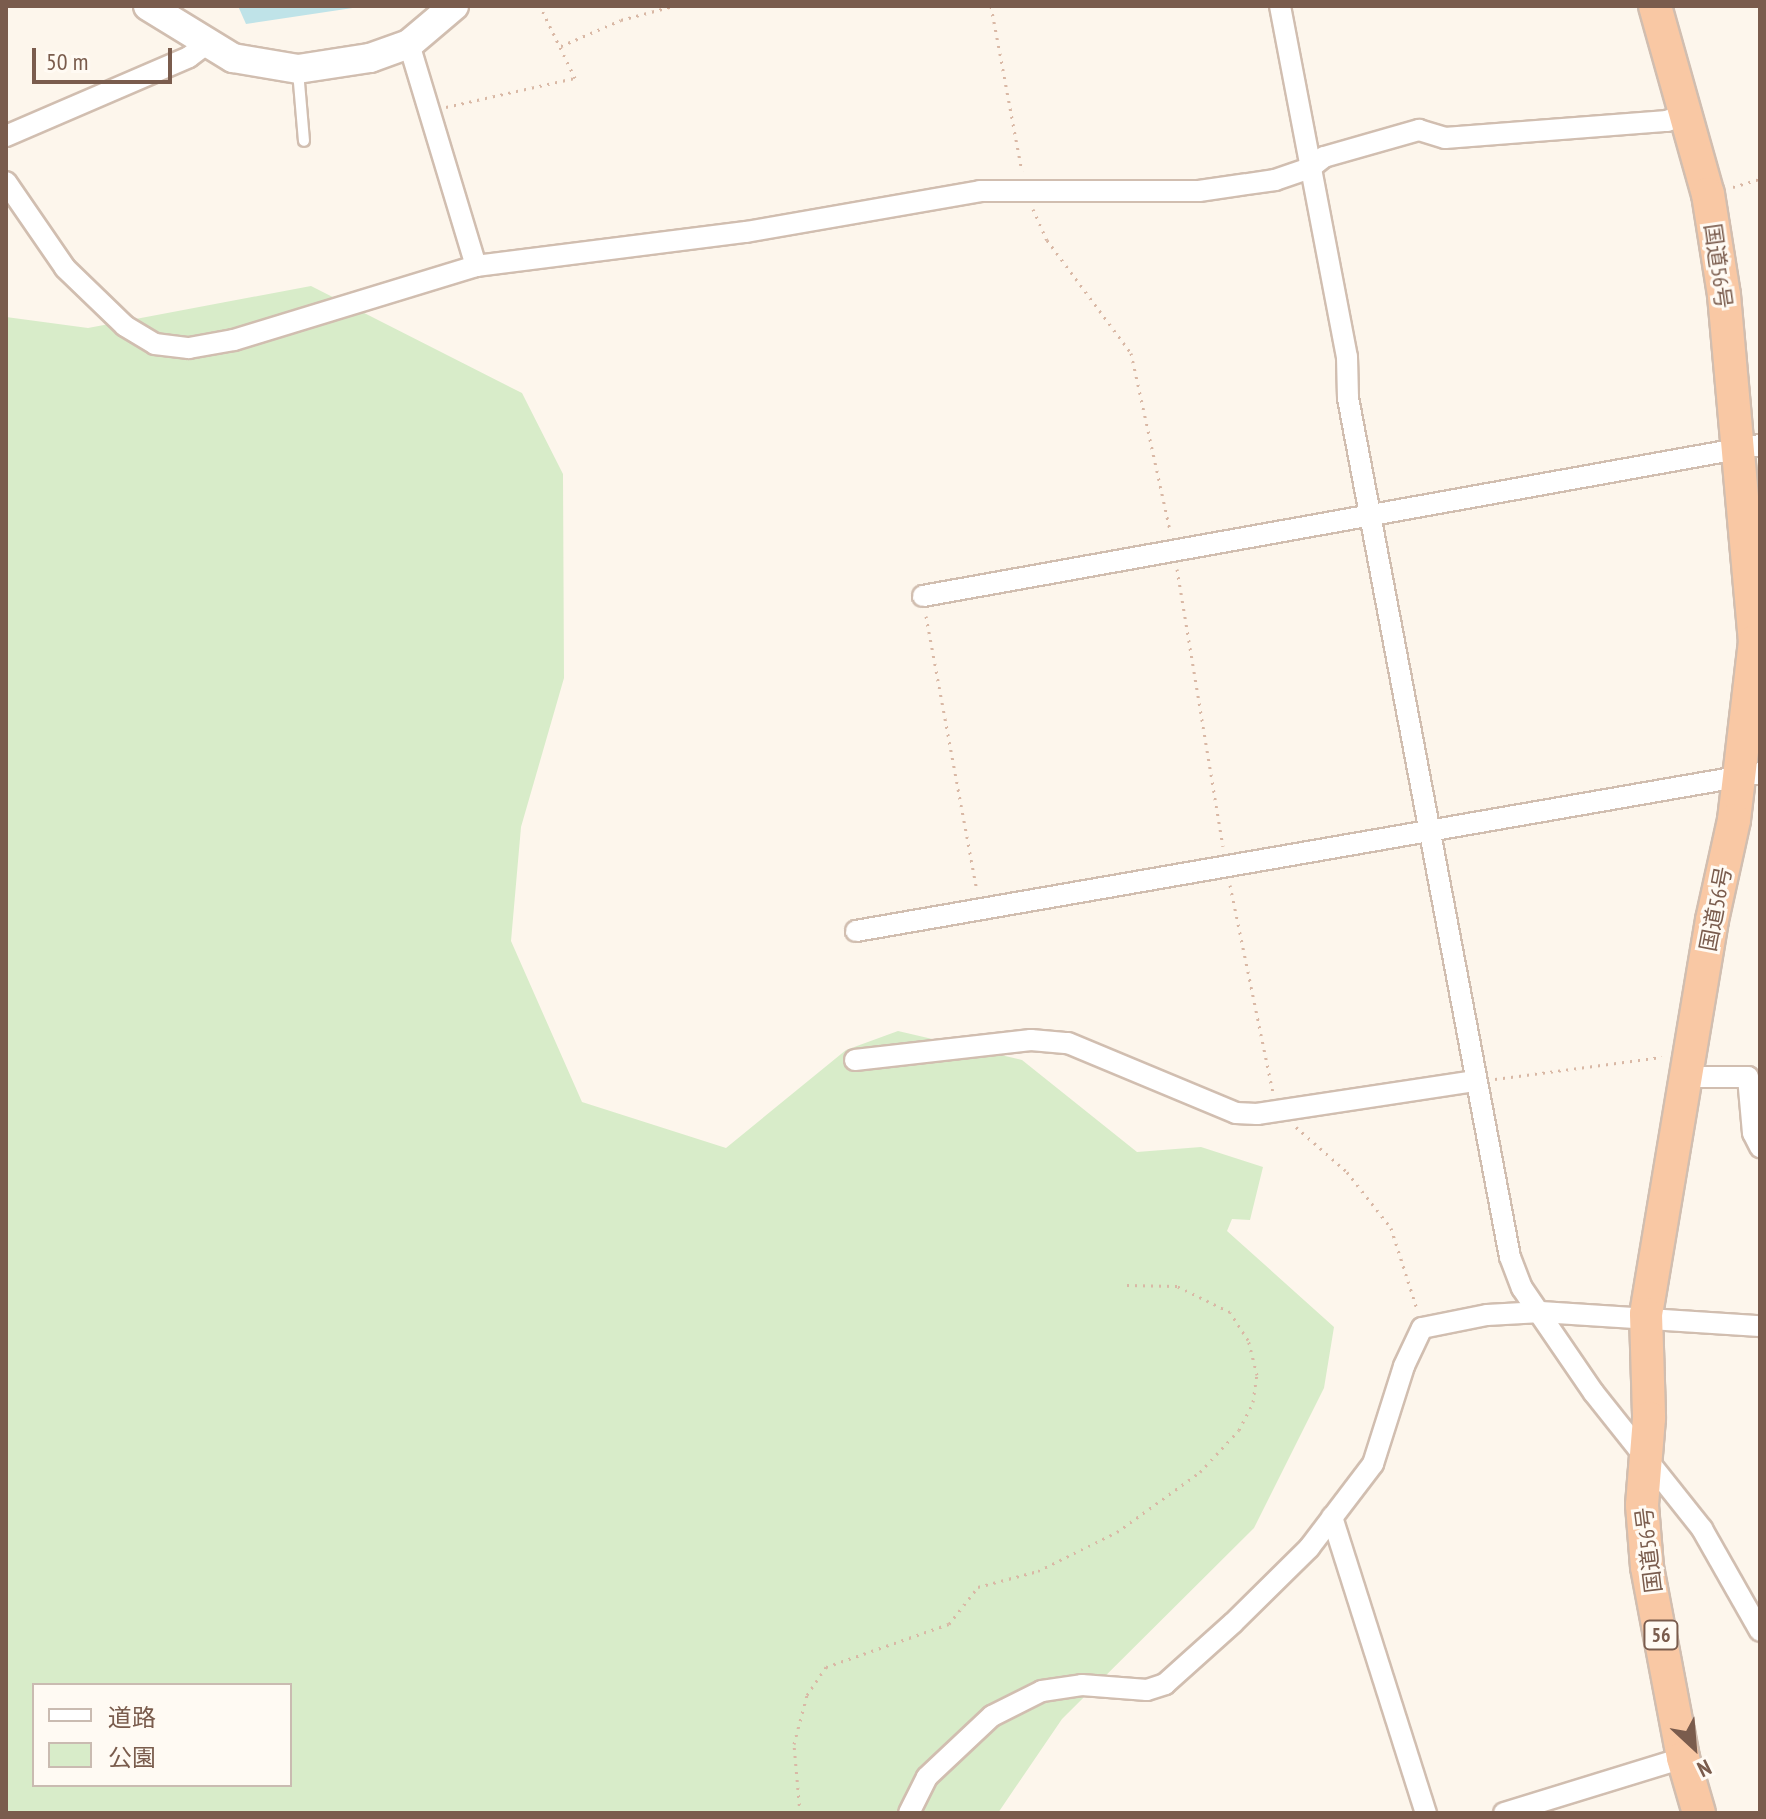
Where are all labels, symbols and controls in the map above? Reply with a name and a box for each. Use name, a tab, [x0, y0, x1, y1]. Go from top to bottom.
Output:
scale bar	[36, 32, 176, 82]
text: 50 m	[46, 46, 88, 77]
street label: 国道56号	[1699, 222, 1737, 310]
street label: 国道56号	[1695, 864, 1737, 954]
street label: 国道56号	[1631, 1506, 1667, 1594]
road number: 56	[1643, 1619, 1679, 1651]
legend	[32, 1683, 292, 1787]
text: 道路	[108, 1702, 156, 1733]
north arrow	[1654, 1707, 1734, 1787]
text: 公園	[108, 1742, 156, 1773]
text: N	[1693, 1753, 1716, 1784]

